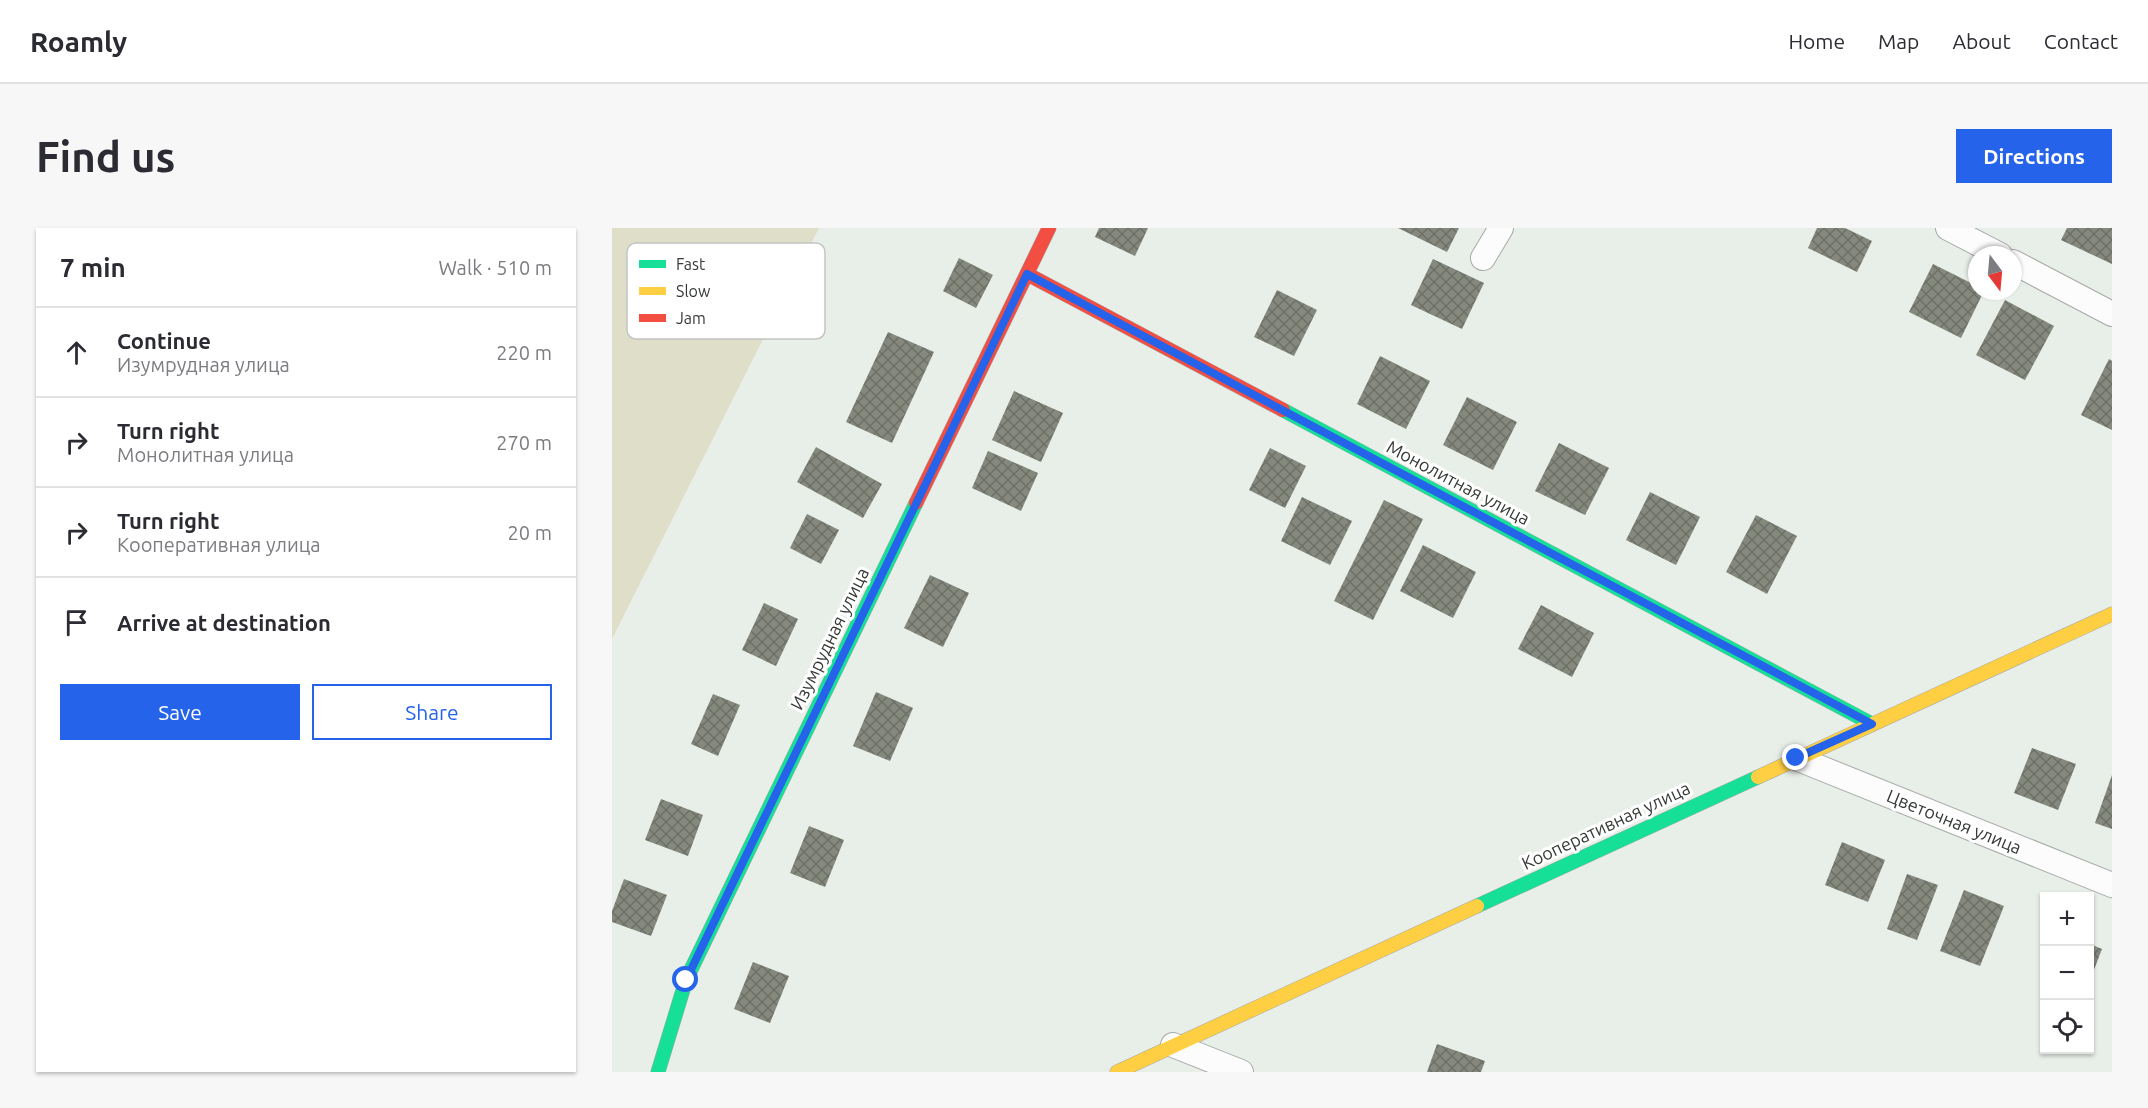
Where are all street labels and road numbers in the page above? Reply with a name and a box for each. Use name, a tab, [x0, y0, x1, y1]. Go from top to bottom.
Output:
street label: Монолитная улица	[1383, 436, 1533, 528]
street label: Изумрудная улица	[786, 564, 872, 713]
street label: Кооперативная улица	[1518, 777, 1693, 873]
street label: Цветочная улица	[1884, 785, 2025, 857]

